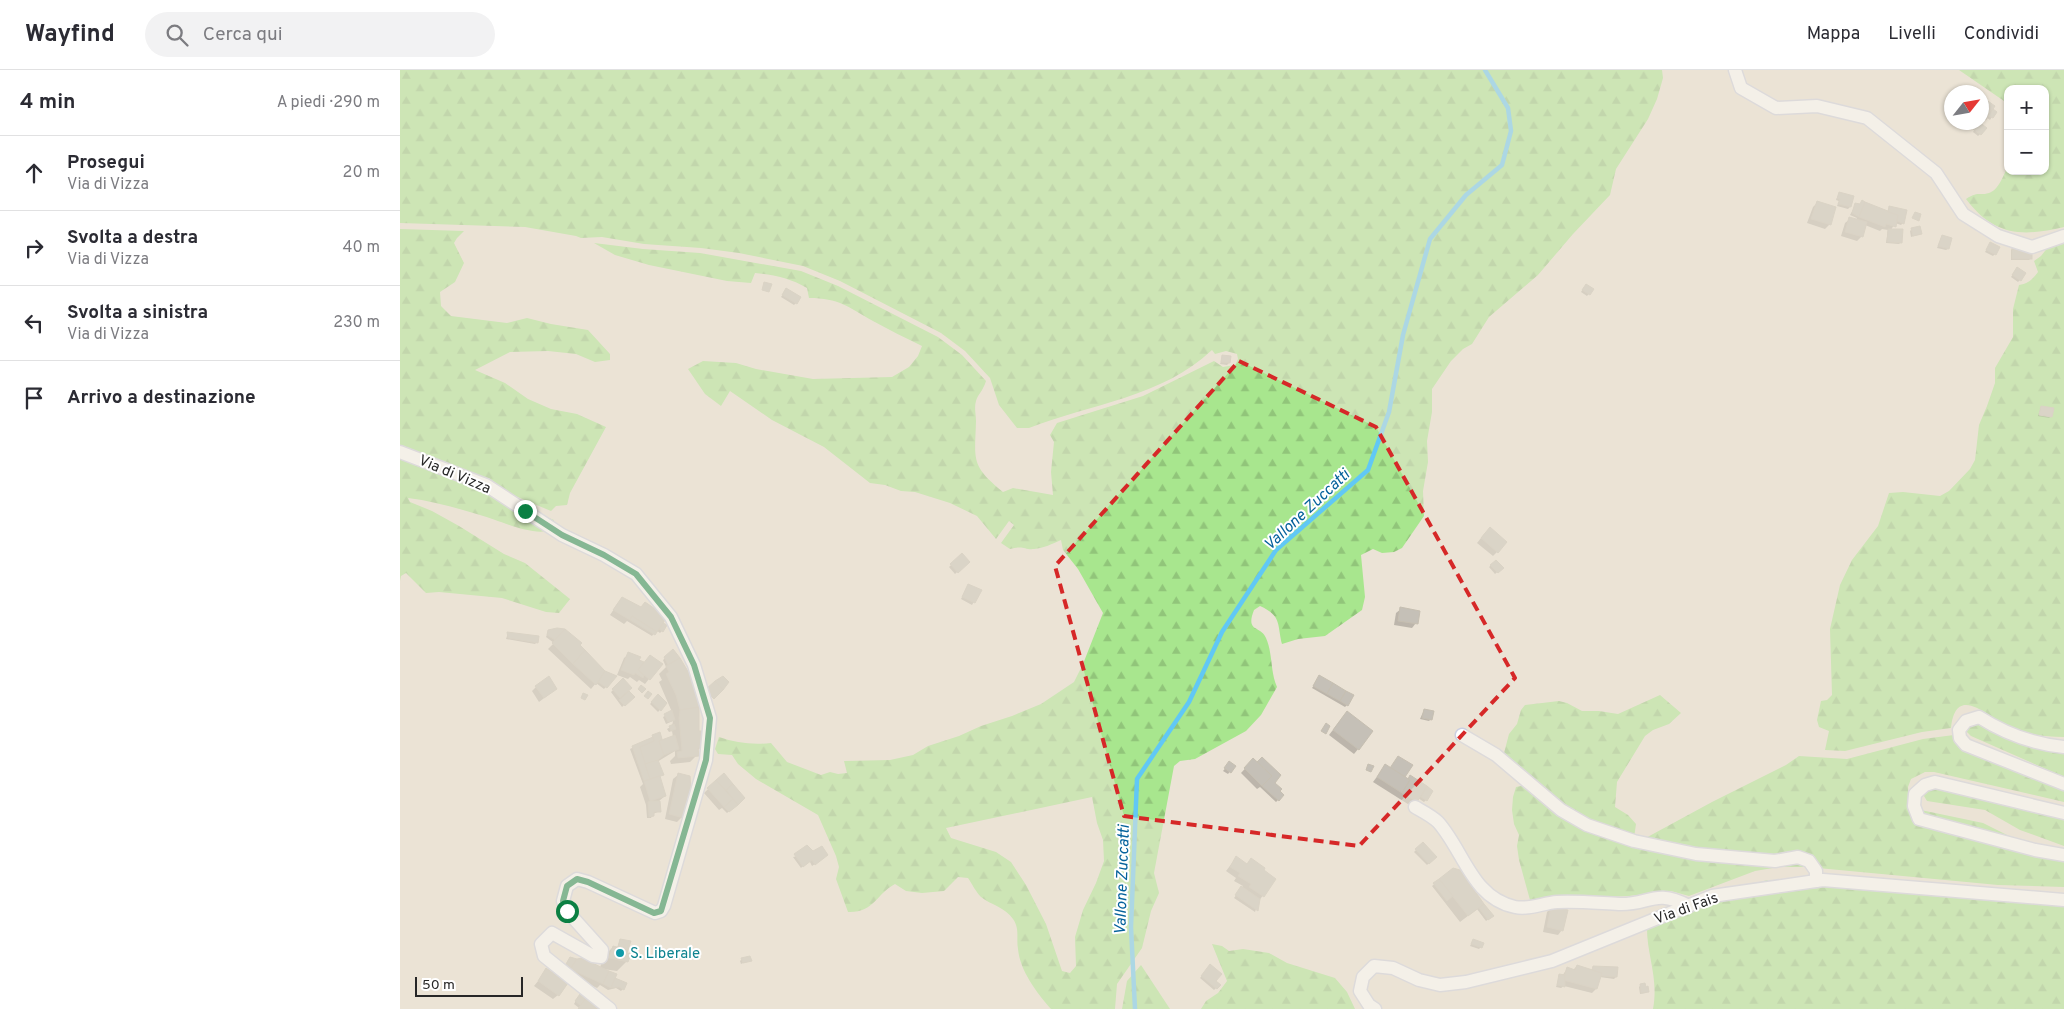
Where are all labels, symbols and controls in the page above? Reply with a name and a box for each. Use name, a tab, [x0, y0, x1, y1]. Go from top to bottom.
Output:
search box	[145, 12, 495, 57]
text: Wayfind	[25, 20, 115, 50]
icon: search	[163, 21, 191, 49]
text: Cerca qui	[203, 23, 283, 47]
text: Mappa	[1807, 23, 1860, 46]
text: Livelli	[1888, 23, 1936, 46]
text: Condividi	[1964, 23, 2039, 46]
north arrow	[1944, 85, 1989, 130]
map controls	[2004, 85, 2049, 175]
button: +	[2004, 85, 2049, 130]
text: 4 min	[20, 89, 76, 116]
text: A piedi · 290 m	[277, 93, 380, 113]
button: −	[2004, 130, 2049, 175]
text: Prosegui	[67, 151, 145, 175]
icon: ahead	[20, 159, 48, 187]
text: 20 m	[343, 163, 380, 183]
text: Via di Vizza	[67, 175, 149, 195]
text: Svolta a destra	[67, 226, 198, 250]
icon: right	[20, 234, 48, 262]
text: 40 m	[342, 238, 380, 258]
text: Via di Vizza	[67, 250, 149, 270]
text: Svolta a sinistra	[67, 301, 208, 325]
icon: left	[20, 309, 48, 337]
text: 230 m	[333, 313, 380, 333]
text: Via di Vizza	[67, 325, 149, 345]
icon: arrive	[20, 384, 48, 412]
text: Arrivo a destinazione	[67, 386, 256, 410]
street label: Via di Vizza	[415, 452, 493, 499]
water label: Vallone Zuccatti	[1260, 465, 1355, 555]
route end	[514, 500, 537, 523]
water label: Vallone Zuccatti	[1111, 824, 1135, 936]
street label: Via di Fais	[1652, 889, 1721, 930]
route start	[556, 900, 579, 923]
place label: S. Liberale	[630, 945, 700, 964]
marker: S. Liberale	[614, 947, 626, 959]
scale bar	[415, 974, 522, 997]
text: 50 m	[422, 977, 455, 994]

